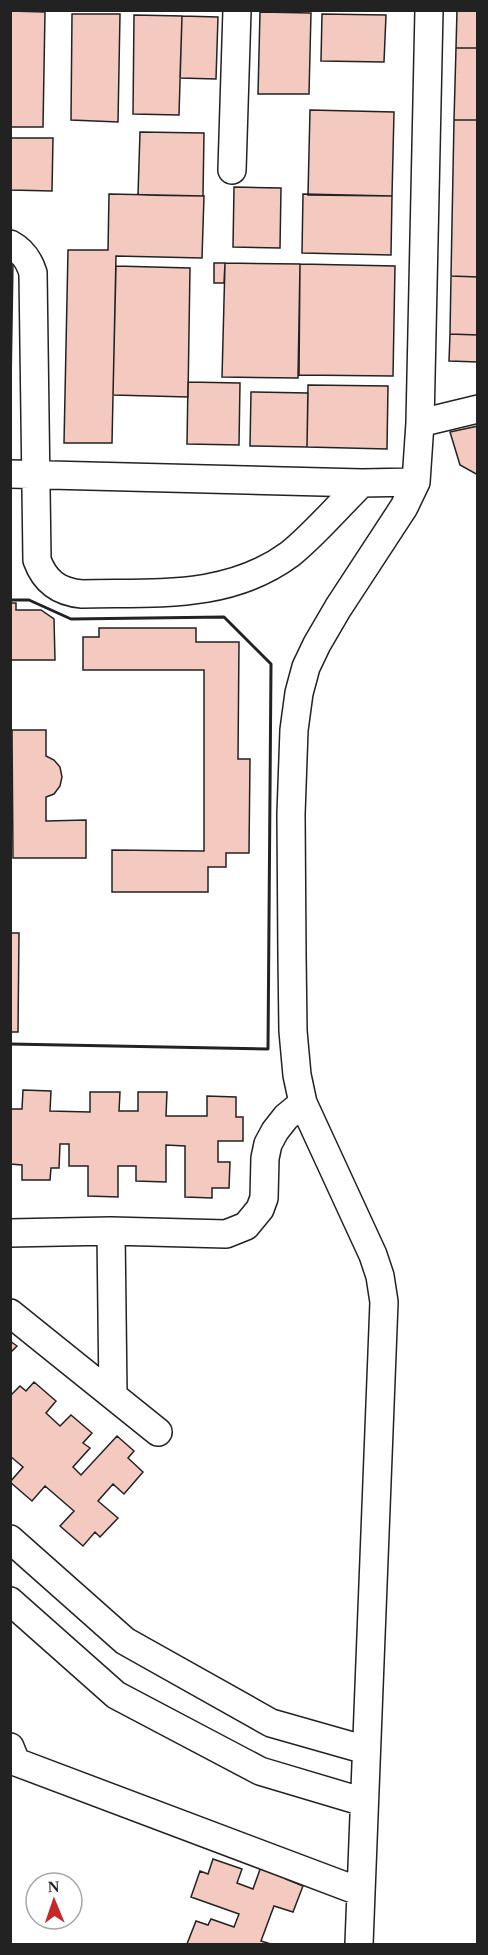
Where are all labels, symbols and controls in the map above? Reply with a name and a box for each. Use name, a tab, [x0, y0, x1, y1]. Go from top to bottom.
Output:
north arrow	[24, 1871, 84, 1931]
text: N	[47, 1878, 60, 1895]

